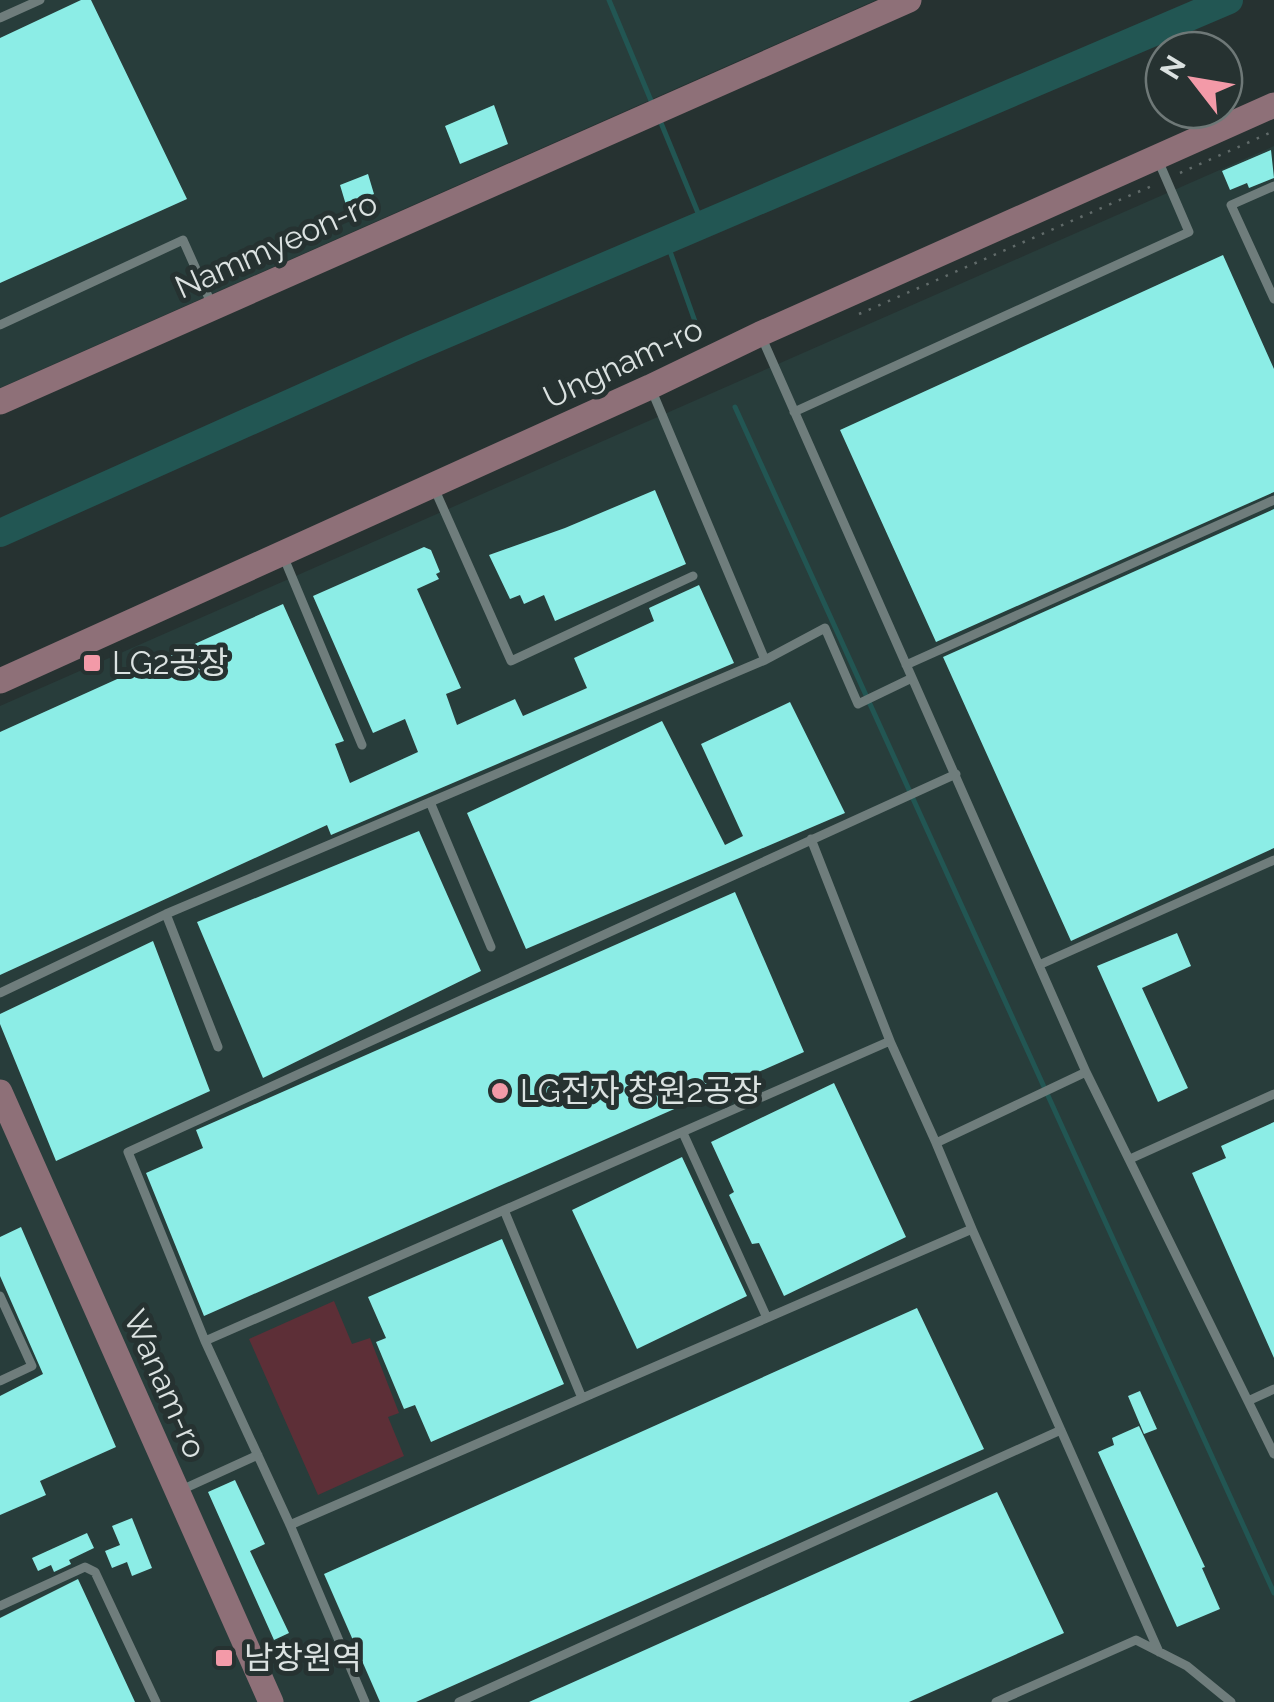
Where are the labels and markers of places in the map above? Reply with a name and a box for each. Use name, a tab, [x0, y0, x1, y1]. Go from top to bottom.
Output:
place label: LG2공장	[112, 644, 228, 681]
marker: LG2공장	[81, 652, 103, 674]
place label: LG전자 창원2공장	[520, 1072, 762, 1109]
marker: LG전자 창원2공장	[489, 1080, 511, 1102]
place label: 남창원역	[244, 1639, 362, 1676]
marker: 남창원역	[213, 1647, 235, 1669]

